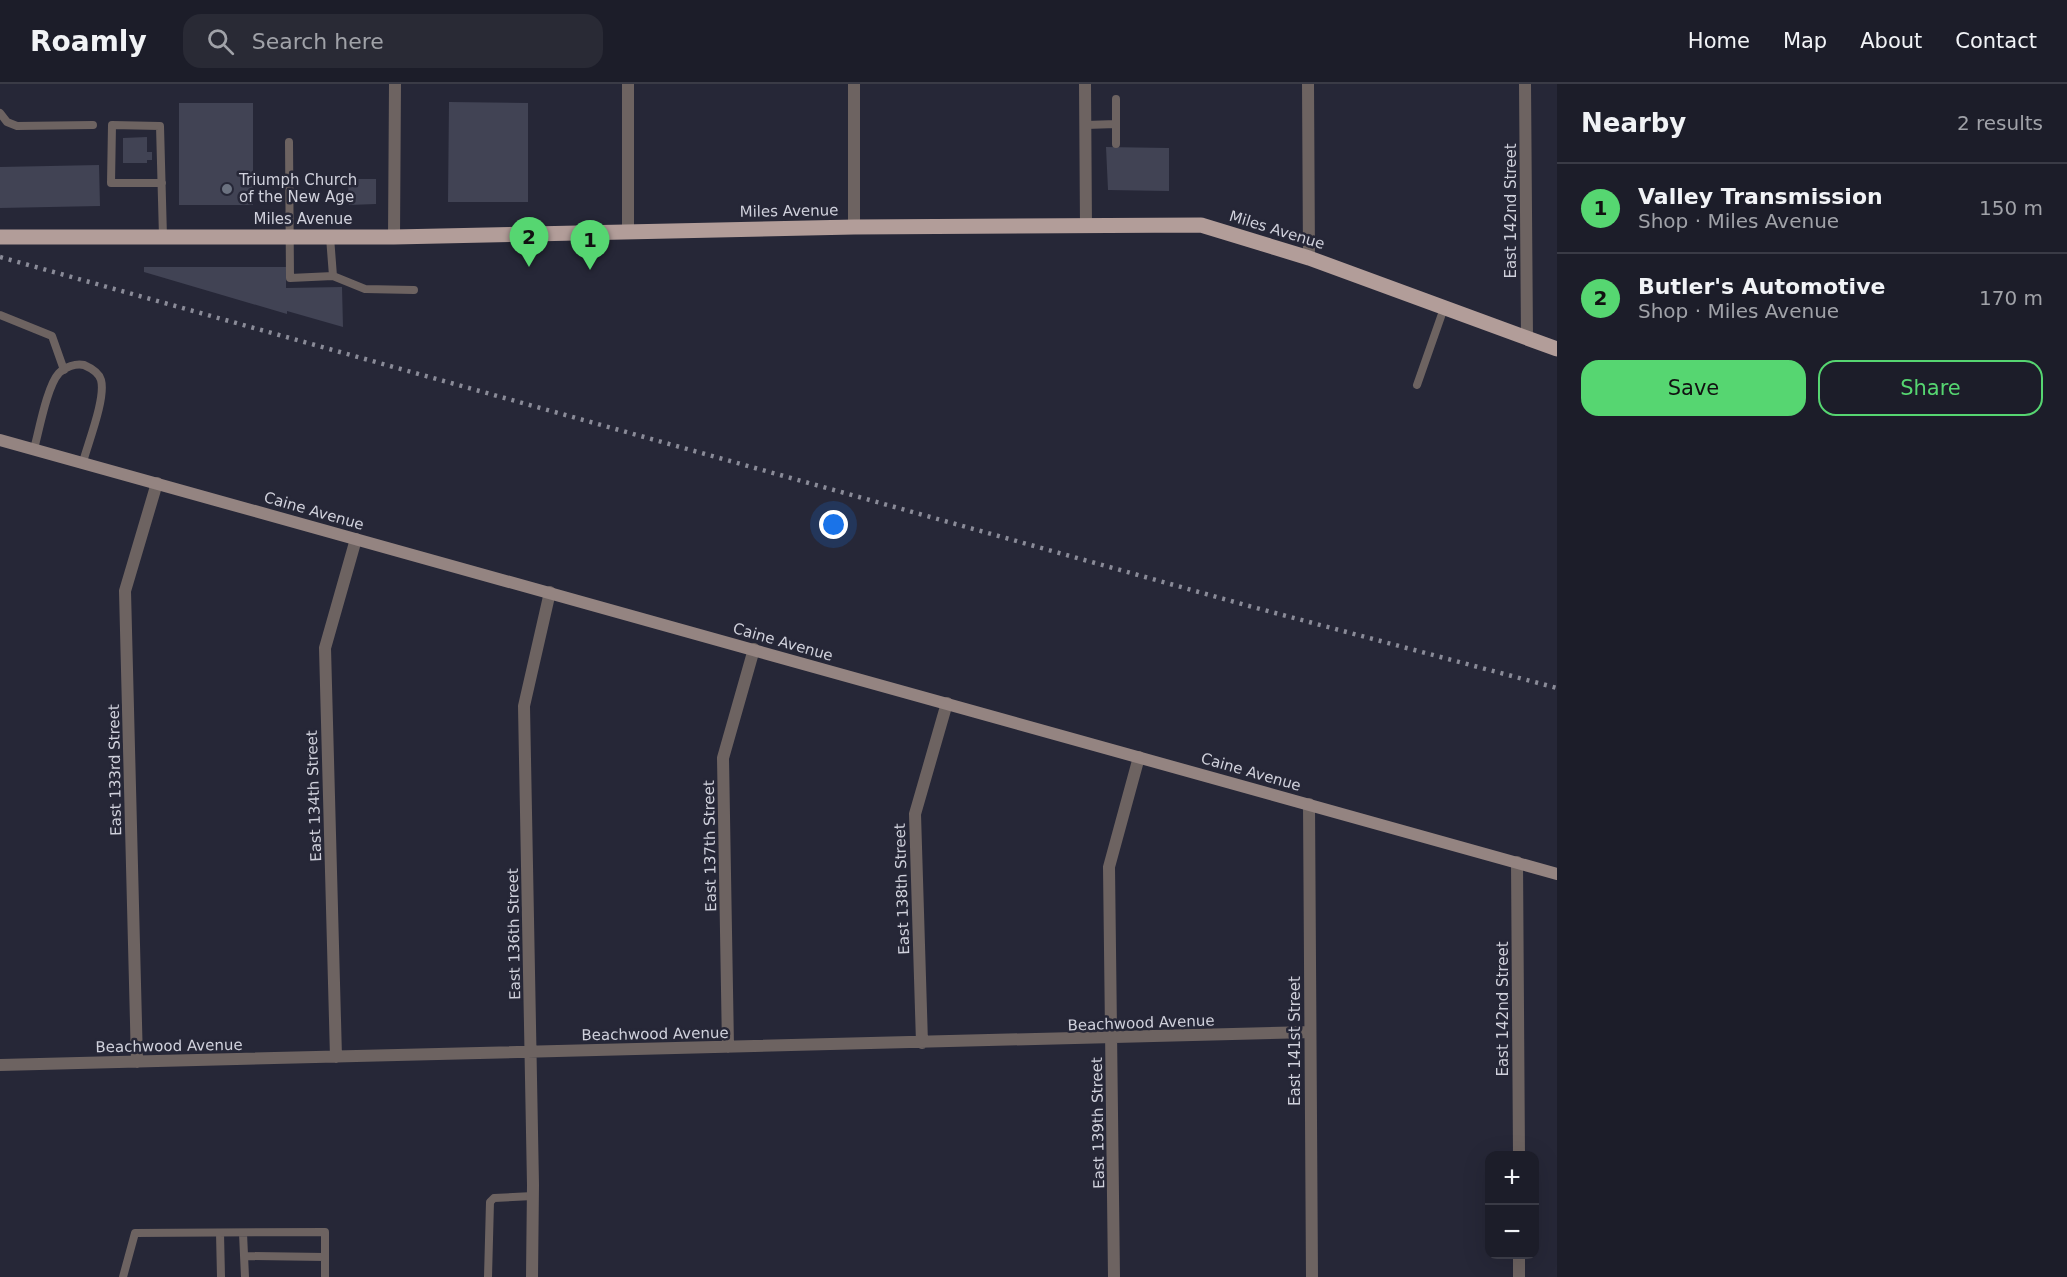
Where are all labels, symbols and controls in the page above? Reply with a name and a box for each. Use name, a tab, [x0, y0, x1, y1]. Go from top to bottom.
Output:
search box	[183, 14, 603, 68]
text: Roamly	[30, 25, 147, 58]
icon: search	[204, 25, 237, 58]
text: Search here	[252, 29, 384, 54]
text: Home	[1688, 29, 1750, 53]
text: Map	[1783, 29, 1827, 53]
text: About	[1860, 29, 1922, 53]
text: Contact	[1955, 29, 2037, 53]
text: Nearby	[1581, 108, 1686, 138]
text: 2 results	[1957, 111, 2043, 135]
street label: East 142nd Street	[1502, 143, 1520, 279]
place label: Triumph Church of the New Age	[238, 171, 357, 206]
marker: Triumph Church of the New Age	[220, 182, 234, 196]
text: Valley Transmission	[1638, 184, 1883, 209]
text: 1	[1594, 196, 1607, 220]
text: 150 m	[1979, 196, 2043, 220]
street label: Miles Avenue	[739, 201, 839, 221]
street label: Miles Avenue	[1227, 207, 1327, 253]
text: Shop · Miles Avenue	[1638, 209, 1839, 233]
street label: Miles Avenue	[254, 210, 352, 228]
pin: 2	[510, 218, 548, 267]
pin: 1	[570, 220, 610, 270]
text: Butler's Automotive	[1638, 274, 1885, 299]
text: 2	[1594, 286, 1607, 310]
text: 170 m	[1979, 286, 2043, 310]
text: Shop · Miles Avenue	[1638, 299, 1839, 323]
button: Save	[1581, 360, 1806, 416]
button: Share	[1818, 360, 2043, 416]
street label: Caine Avenue	[262, 488, 366, 534]
your location	[819, 510, 848, 539]
street label: Caine Avenue	[731, 619, 835, 665]
street label: East 133rd Street	[105, 704, 125, 836]
street label: East 134th Street	[303, 730, 325, 862]
street label: Caine Avenue	[1199, 749, 1303, 795]
street label: East 137th Street	[700, 780, 720, 912]
street label: East 138th Street	[891, 823, 913, 955]
street label: East 136th Street	[504, 868, 524, 1000]
street label: East 142nd Street	[1494, 941, 1512, 1077]
street label: East 141st Street	[1286, 976, 1304, 1106]
street label: Beachwood Avenue	[1067, 1011, 1215, 1035]
street label: Beachwood Avenue	[581, 1024, 729, 1044]
street label: Beachwood Avenue	[95, 1036, 243, 1056]
street label: East 139th Street	[1088, 1057, 1108, 1189]
map controls	[1485, 1151, 1539, 1259]
button: +	[1485, 1151, 1539, 1205]
button: −	[1485, 1205, 1539, 1259]

